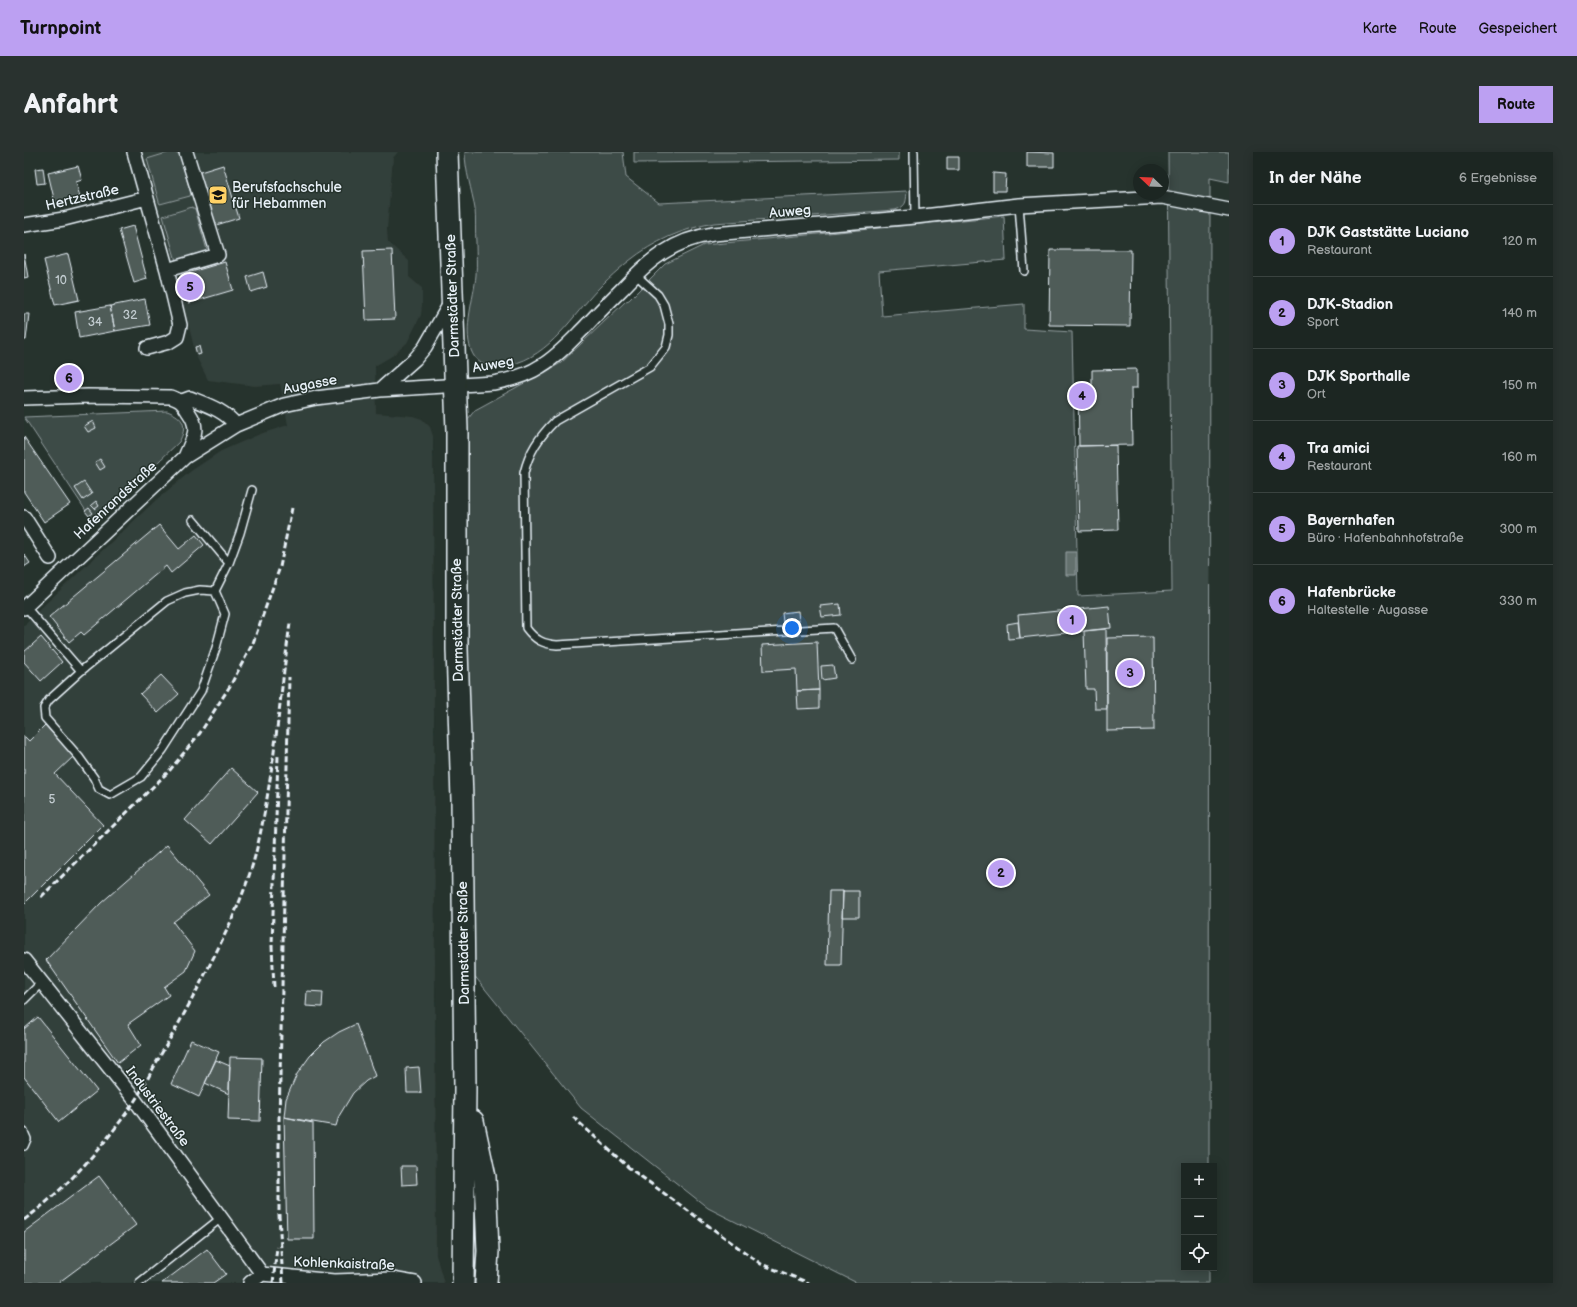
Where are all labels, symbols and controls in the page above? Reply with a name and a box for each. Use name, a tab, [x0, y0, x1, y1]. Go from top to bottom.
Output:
text: Turnpoint	[20, 17, 101, 40]
text: Karte	[1363, 20, 1397, 37]
text: Route	[1419, 20, 1457, 37]
text: Gespeichert	[1479, 20, 1557, 37]
button: Route	[1479, 86, 1553, 123]
text: Anfahrt	[24, 88, 118, 121]
north arrow	[1133, 164, 1169, 200]
text: In der Nähe	[1269, 168, 1362, 188]
text: 6 Ergebnisse	[1459, 170, 1537, 186]
place label: Berufsfachschule für Hebammen	[232, 179, 342, 212]
street label: Hertzstraße	[44, 181, 120, 214]
school or university icon: Berufsfachschule für Hebammen	[207, 184, 229, 206]
street label: Auweg	[768, 201, 812, 222]
text: DJK Gaststätte Luciano	[1307, 223, 1469, 242]
text: 1	[1279, 233, 1285, 249]
text: 120 m	[1502, 233, 1537, 249]
street label: Darmstädter Straße	[442, 234, 463, 358]
text: Restaurant	[1307, 242, 1372, 258]
pin: 5	[177, 272, 203, 302]
house number: 10	[55, 273, 67, 288]
text: DJK-Stadion	[1307, 295, 1393, 314]
text: 2	[1278, 305, 1286, 321]
text: 140 m	[1502, 305, 1537, 321]
house number: 32	[123, 308, 137, 323]
text: Sport	[1307, 314, 1339, 330]
house number: 34	[88, 315, 103, 330]
street label: Auweg	[471, 352, 515, 377]
pin: 6	[56, 363, 82, 393]
text: DJK Sporthalle	[1307, 367, 1410, 386]
street label: Augasse	[282, 371, 338, 398]
text: 3	[1278, 377, 1286, 393]
text: 150 m	[1503, 377, 1537, 393]
pin: 4	[1069, 381, 1095, 411]
text: Ort	[1307, 386, 1326, 402]
text: Tra amici	[1307, 439, 1370, 458]
text: 4	[1278, 449, 1286, 465]
text: 160 m	[1502, 449, 1537, 465]
street label: Hafenrandstraße	[70, 458, 160, 543]
text: Restaurant	[1307, 458, 1372, 474]
text: Bayernhafen	[1307, 511, 1395, 530]
text: 5	[1278, 521, 1286, 537]
text: 300 m	[1499, 521, 1537, 537]
text: Büro · Hafenbahnhofstraße	[1307, 530, 1464, 546]
street label: Darmstädter Straße	[448, 558, 467, 682]
text: Hafenbrücke	[1307, 583, 1396, 602]
text: 6	[1278, 593, 1286, 609]
text: 330 m	[1499, 593, 1537, 609]
text: Haltestelle · Augasse	[1307, 602, 1428, 618]
pin: 1	[1059, 605, 1085, 635]
your location	[782, 618, 802, 638]
pin: 3	[1117, 658, 1143, 688]
house number: 5	[49, 792, 56, 807]
pin: 2	[988, 858, 1014, 888]
street label: Darmstädter Straße	[454, 881, 473, 1005]
street label: Industriestraße	[122, 1063, 193, 1150]
map controls	[1181, 1163, 1217, 1271]
button: +	[1181, 1163, 1217, 1199]
button: −	[1181, 1199, 1217, 1235]
button: locate	[1181, 1235, 1217, 1271]
street label: Kohlenkaistraße	[293, 1253, 395, 1274]

